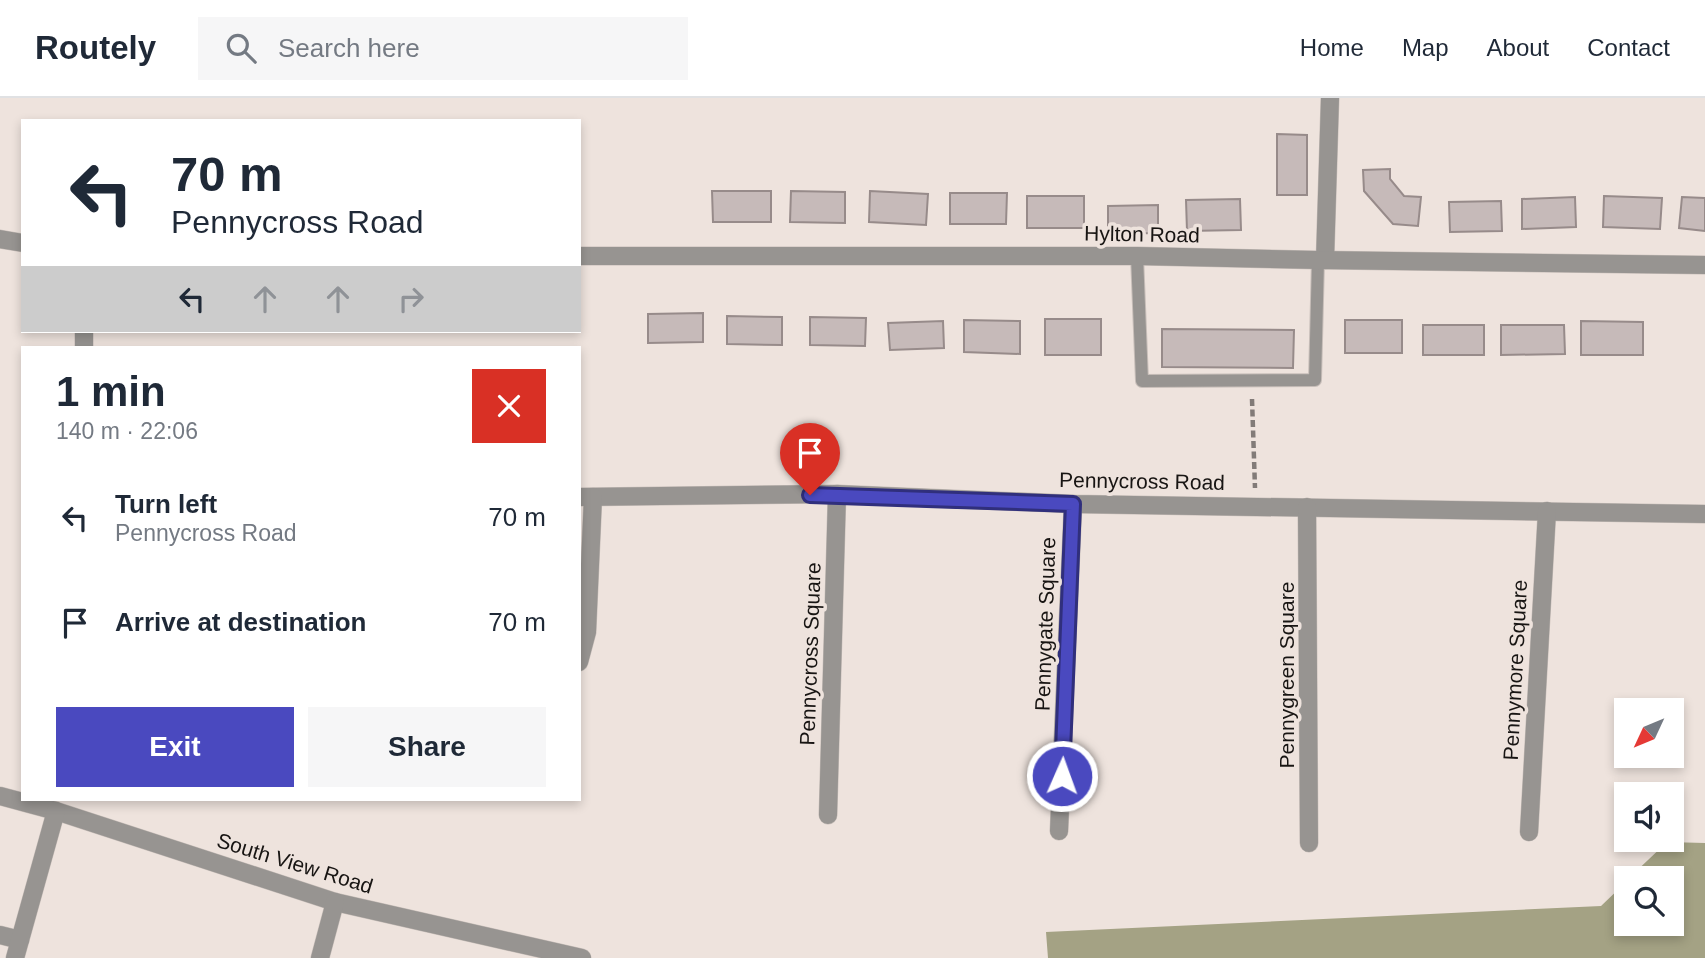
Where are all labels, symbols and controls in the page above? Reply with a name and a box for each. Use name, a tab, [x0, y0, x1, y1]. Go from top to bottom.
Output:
search box	[198, 17, 688, 80]
text: Routely	[35, 29, 156, 66]
icon: search	[222, 29, 260, 67]
text: Search here	[278, 33, 420, 63]
text: Home	[1300, 34, 1364, 61]
text: Map	[1402, 34, 1449, 61]
text: About	[1487, 34, 1549, 61]
text: Contact	[1587, 34, 1670, 61]
icon: left	[56, 147, 147, 238]
text: 70 m	[171, 147, 283, 201]
text: Pennycross Road	[171, 204, 424, 240]
street label: Hylton Road	[1084, 221, 1200, 247]
icon: left	[173, 280, 211, 318]
icon: ahead	[246, 280, 284, 318]
icon: ahead	[319, 280, 357, 318]
icon: right	[392, 280, 430, 318]
text: 1 min	[56, 368, 166, 415]
button: close	[472, 369, 546, 443]
text: 140 m · 22:06	[56, 418, 198, 444]
pin	[780, 423, 840, 495]
icon: arrive	[791, 434, 829, 472]
street label: Pennycross Road	[1059, 468, 1225, 494]
text: Turn left	[115, 489, 217, 519]
icon: left	[56, 499, 94, 537]
text: 70 m	[488, 502, 546, 532]
text: Pennycross Road	[115, 520, 297, 546]
street label: Pennygate Square	[1030, 537, 1060, 711]
street label: Pennycross Square	[795, 562, 825, 746]
street label: Pennymore Square	[1499, 579, 1531, 761]
street label: Pennygreen Square	[1275, 582, 1298, 768]
icon: arrive	[56, 604, 94, 642]
text: Arrive at destination	[115, 607, 366, 637]
text: 70 m	[488, 607, 546, 637]
north arrow	[1614, 698, 1684, 768]
map controls	[1614, 698, 1684, 936]
button: Exit	[56, 707, 294, 787]
button: Share	[308, 707, 546, 787]
position arrow	[1025, 739, 1099, 813]
button: sound	[1614, 782, 1684, 852]
street label: South View Road	[214, 828, 376, 898]
button: search	[1614, 866, 1684, 936]

